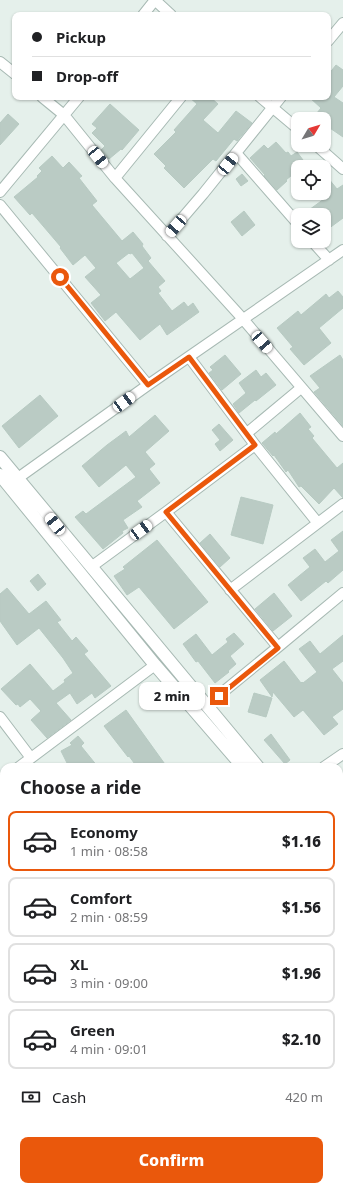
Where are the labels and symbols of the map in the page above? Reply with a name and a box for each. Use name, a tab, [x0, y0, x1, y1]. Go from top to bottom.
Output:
north arrow	[291, 112, 331, 152]
car	[86, 144, 110, 170]
car	[216, 151, 240, 177]
car	[164, 213, 188, 239]
route start	[51, 268, 69, 286]
car	[250, 329, 274, 355]
car	[111, 390, 137, 414]
car	[43, 511, 67, 537]
car	[128, 518, 154, 542]
callout: 2 min	[139, 682, 205, 710]
route end	[210, 687, 228, 705]

